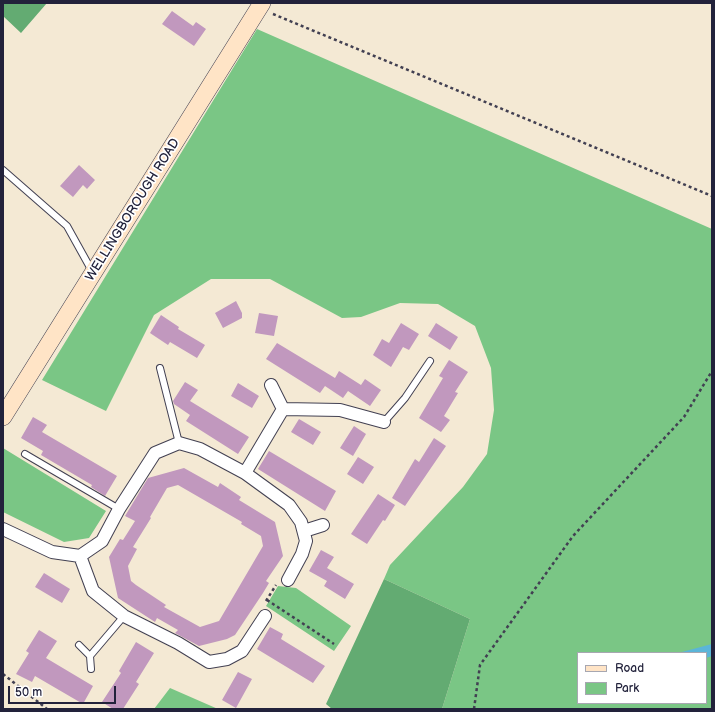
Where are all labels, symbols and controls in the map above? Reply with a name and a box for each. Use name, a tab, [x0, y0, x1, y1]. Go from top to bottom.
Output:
street label: WELLINGBOROUGH ROAD	[83, 136, 183, 284]
legend	[577, 652, 707, 704]
text: Road	[615, 661, 644, 676]
scale bar	[10, 678, 118, 704]
text: Park	[615, 681, 639, 696]
text: 50 m	[15, 685, 42, 700]

